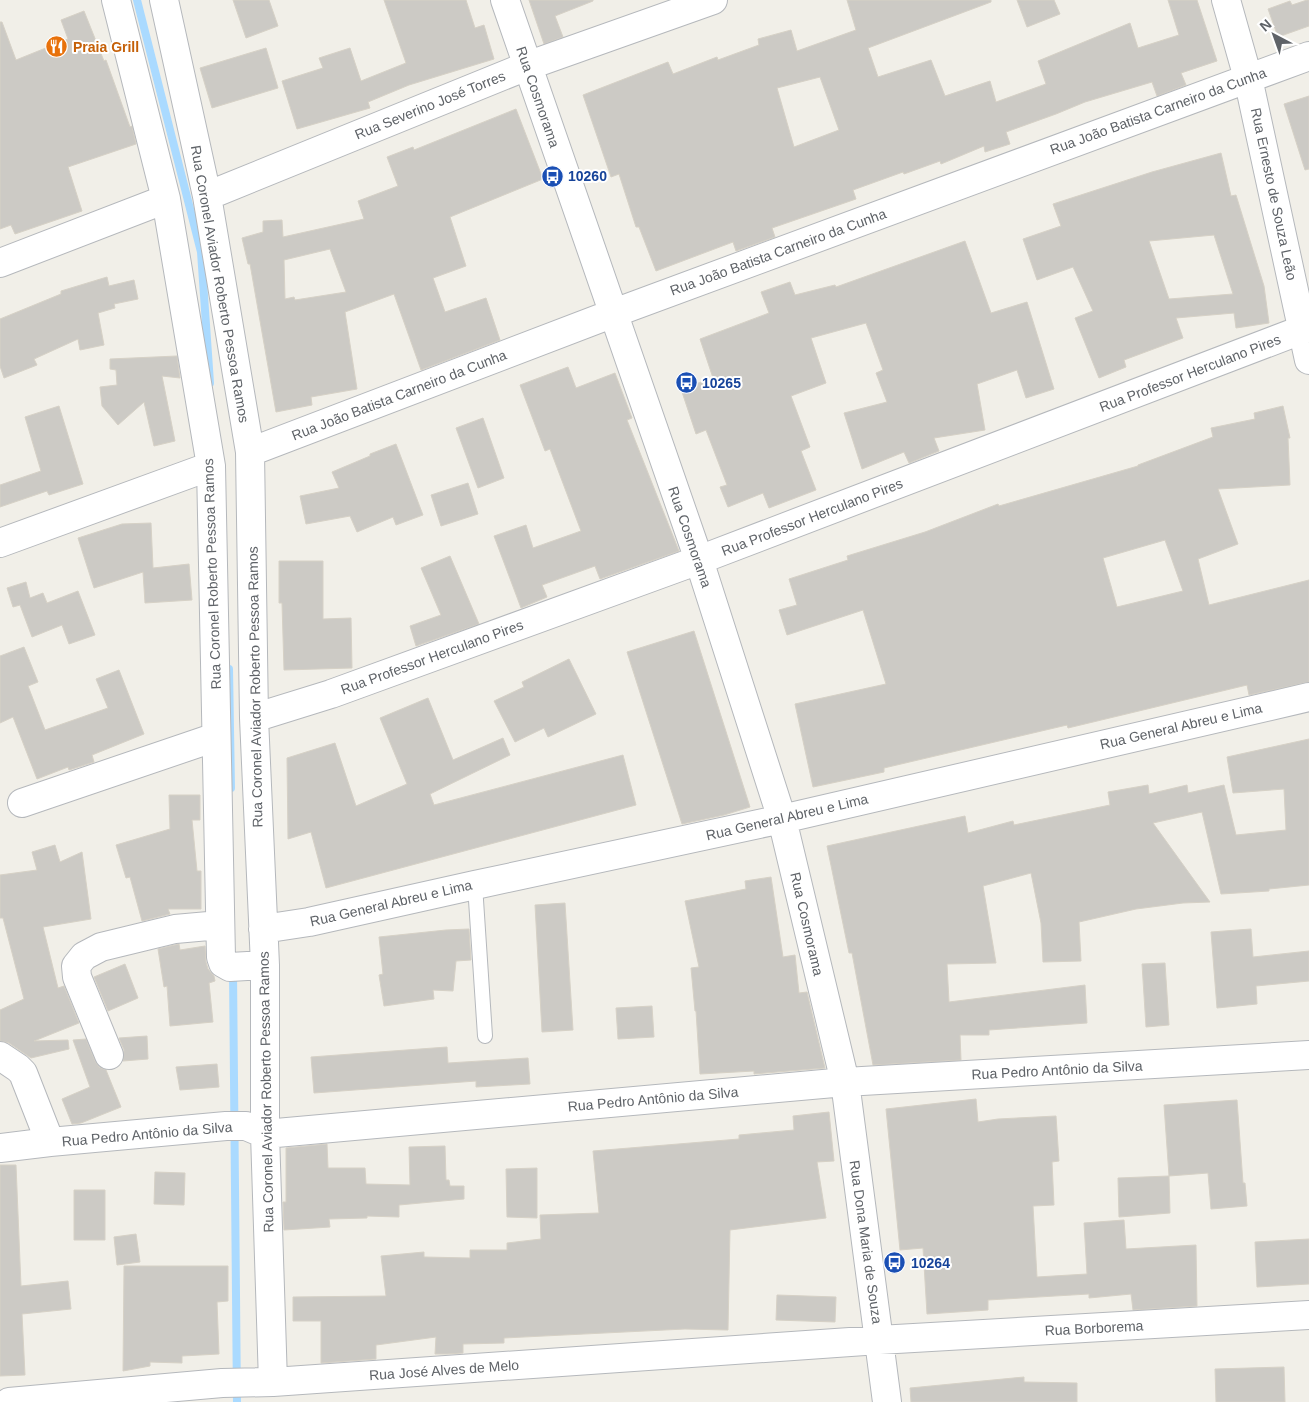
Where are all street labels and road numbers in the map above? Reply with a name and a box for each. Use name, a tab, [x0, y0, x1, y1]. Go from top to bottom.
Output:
street label: Rua Cosmorama	[513, 44, 563, 150]
street label: Rua João Batista Carneiro da Cunha	[1048, 64, 1268, 158]
street label: Rua Severino José Torres	[352, 67, 508, 143]
street label: Rua Ernesto de Souza Leão	[1248, 106, 1300, 282]
street label: Rua Coronel Aviador Roberto Pessoa Ramos	[188, 144, 252, 424]
street label: Rua João Batista Carneiro da Cunha	[668, 205, 888, 299]
street label: Rua Professor Herculano Pires	[1097, 331, 1283, 415]
street label: Rua João Batista Carneiro da Cunha	[289, 346, 509, 443]
street label: Rua Coronel Roberto Pessoa Ramos	[200, 458, 224, 690]
street label: Rua Professor Herculano Pires	[719, 475, 905, 559]
street label: Rua Cosmorama	[665, 484, 715, 590]
street label: Rua Coronel Aviador Roberto Pessoa Ramos	[245, 546, 265, 828]
street label: Rua Professor Herculano Pires	[339, 616, 525, 698]
street label: Rua General Abreu e Lima	[1098, 700, 1264, 752]
street label: Rua General Abreu e Lima	[704, 791, 870, 843]
street label: Rua Cosmorama	[787, 871, 827, 978]
street label: Rua General Abreu e Lima	[308, 877, 474, 929]
street label: Rua Coronel Aviador Roberto Pessoa Ramos	[256, 951, 276, 1233]
street label: Rua Pedro Antônio da Silva	[971, 1058, 1143, 1082]
street label: Rua Pedro Antônio da Silva	[567, 1084, 739, 1114]
street label: Rua Pedro Antônio da Silva	[61, 1119, 233, 1149]
street label: Rua Dona Maria de Souza	[847, 1159, 885, 1325]
street label: Rua Borborema	[1044, 1317, 1144, 1339]
street label: Rua José Alves de Melo	[369, 1357, 520, 1383]

